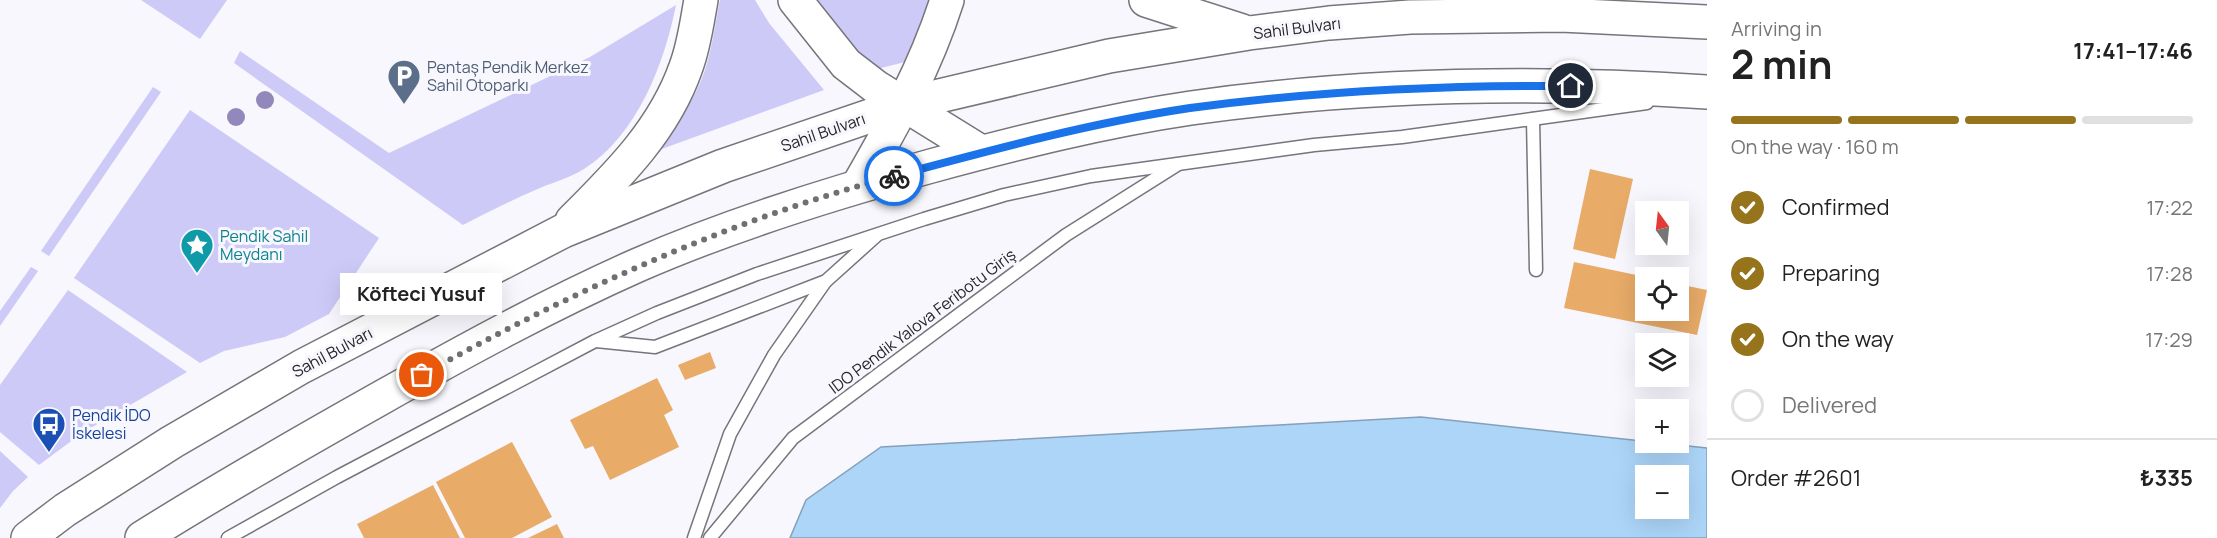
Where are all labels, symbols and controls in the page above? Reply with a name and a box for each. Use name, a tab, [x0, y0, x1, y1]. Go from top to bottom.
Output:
street label: Sahil Bulvarı	[1252, 12, 1342, 44]
text: Arriving in	[1731, 15, 1822, 42]
text: 17:41–17:46	[2073, 36, 2193, 66]
text: 2 min	[1731, 37, 1832, 91]
place label: Pentaş Pendik Merkez Sahil Otoparkı	[427, 56, 589, 96]
parking icon: Pentaş Pendik Merkez Sahil Otoparkı	[386, 58, 422, 105]
pin	[1545, 60, 1596, 111]
icon: home	[1554, 69, 1587, 102]
street label: Sahil Bulvarı	[778, 107, 868, 157]
text: On the way · 160 m	[1731, 133, 1899, 160]
courier	[864, 146, 924, 206]
icon: bike	[878, 160, 911, 193]
icon: check	[1731, 191, 1764, 224]
text: Confirmed	[1782, 192, 1890, 222]
text: 17:22	[2146, 194, 2193, 221]
north arrow	[1635, 201, 1689, 255]
map controls	[1635, 201, 1689, 519]
place label: Pendik Sahil Meydanı	[220, 225, 308, 265]
place icon: Pendik Sahil Meydanı	[179, 227, 215, 274]
street label: IDO Pendik Yalova Feribotu Giriş	[824, 243, 1020, 399]
icon: check	[1731, 257, 1764, 290]
text: Preparing	[1782, 258, 1880, 288]
text: 17:28	[2146, 260, 2193, 287]
button: locate	[1635, 267, 1689, 321]
callout: Köfteci Yusuf	[341, 273, 503, 315]
text: Köfteci Yusuf	[357, 280, 485, 307]
street label: Sahil Bulvarı	[288, 322, 376, 382]
icon: check	[1731, 323, 1764, 356]
text: On the way	[1782, 324, 1894, 354]
text: 17:29	[2145, 326, 2193, 353]
button: layers	[1635, 333, 1689, 387]
pin	[396, 349, 447, 400]
icon: bag	[405, 358, 438, 391]
text: Delivered	[1782, 390, 1877, 420]
button: +	[1635, 399, 1689, 453]
place label: Pendik İDO İskelesi	[72, 404, 151, 444]
bus stop icon: Pendik İDO İskelesi	[31, 406, 67, 453]
text: Order #2601	[1731, 463, 1861, 493]
text: ₺335	[2140, 463, 2193, 493]
button: −	[1635, 465, 1689, 519]

